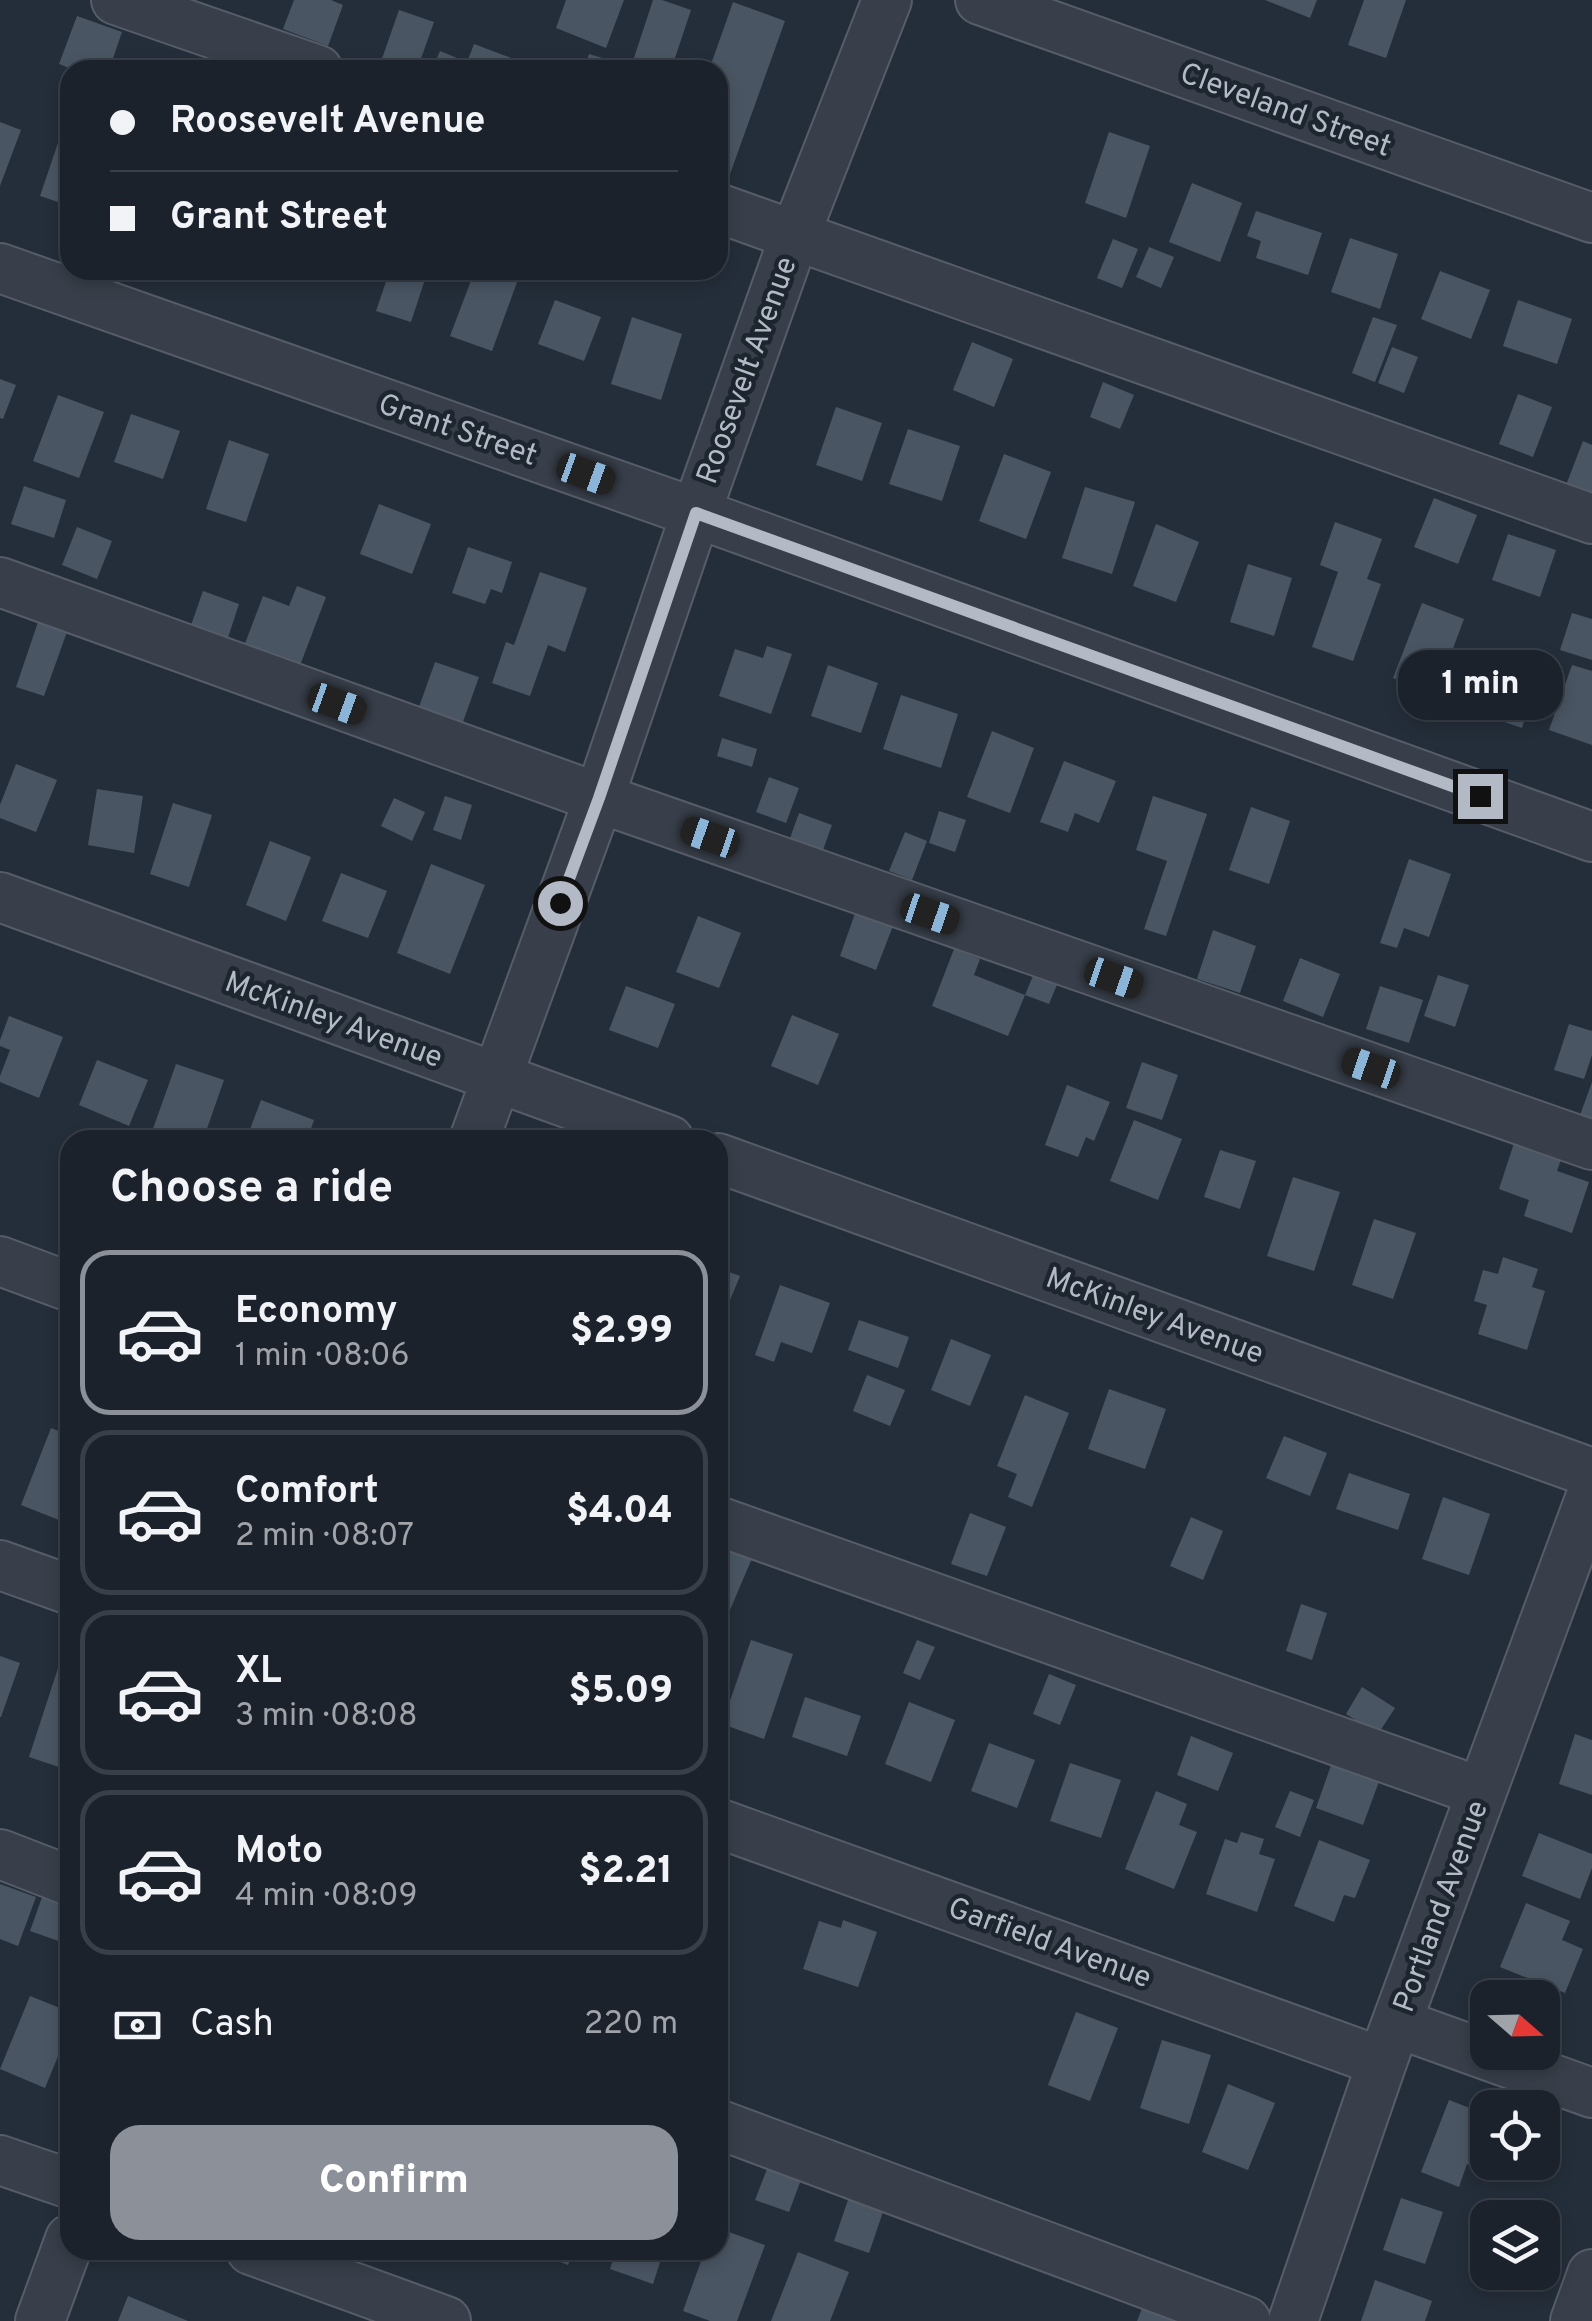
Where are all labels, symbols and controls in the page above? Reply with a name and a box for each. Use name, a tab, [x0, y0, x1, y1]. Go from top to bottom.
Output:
street label: Cleveland Street	[1174, 56, 1396, 167]
text: Roosevelt Avenue	[170, 98, 485, 147]
text: Grant Street	[170, 194, 388, 243]
street label: Roosevelt Avenue	[690, 252, 807, 489]
street label: Grant Street	[373, 387, 541, 476]
car	[553, 450, 619, 498]
callout: 1 min	[1398, 651, 1562, 721]
text: 1 min	[1441, 665, 1520, 705]
car	[304, 680, 370, 728]
route end	[1458, 774, 1503, 819]
car	[677, 813, 743, 861]
route start	[538, 881, 583, 926]
car	[897, 890, 963, 938]
car	[1081, 954, 1147, 1002]
street label: McKinley Avenue	[219, 965, 447, 1078]
car	[1338, 1044, 1404, 1092]
text: Choose a ride	[110, 1161, 393, 1218]
street label: McKinley Avenue	[1040, 1261, 1268, 1374]
icon: car	[115, 1288, 205, 1378]
text: Economy	[235, 1288, 397, 1337]
text: $2.99	[570, 1308, 673, 1357]
text: 1 min · 08:06	[235, 1337, 410, 1377]
icon: car	[115, 1468, 205, 1558]
text: Comfort	[235, 1468, 379, 1517]
text: $4.04	[566, 1488, 673, 1537]
text: 2 min · 08:07	[235, 1517, 414, 1557]
icon: car	[115, 1648, 205, 1738]
text: XL	[235, 1648, 282, 1697]
text: $5.09	[569, 1668, 673, 1717]
text: 3 min · 08:08	[235, 1697, 417, 1737]
street label: Portland Avenue	[1387, 1796, 1498, 2018]
icon: car	[115, 1828, 205, 1918]
text: Moto	[235, 1828, 323, 1877]
text: $2.21	[578, 1848, 673, 1897]
text: 4 min · 08:09	[235, 1877, 418, 1917]
street label: Garfield Avenue	[943, 1890, 1156, 1998]
north arrow	[1470, 1980, 1560, 2070]
map controls	[1470, 1980, 1560, 2290]
icon: cash	[110, 1998, 165, 2053]
text: Cash	[190, 2001, 274, 2050]
text: 220 m	[584, 2005, 678, 2045]
button: locate	[1470, 2090, 1560, 2180]
button: Confirm	[110, 2125, 678, 2240]
button: layers	[1470, 2200, 1560, 2290]

